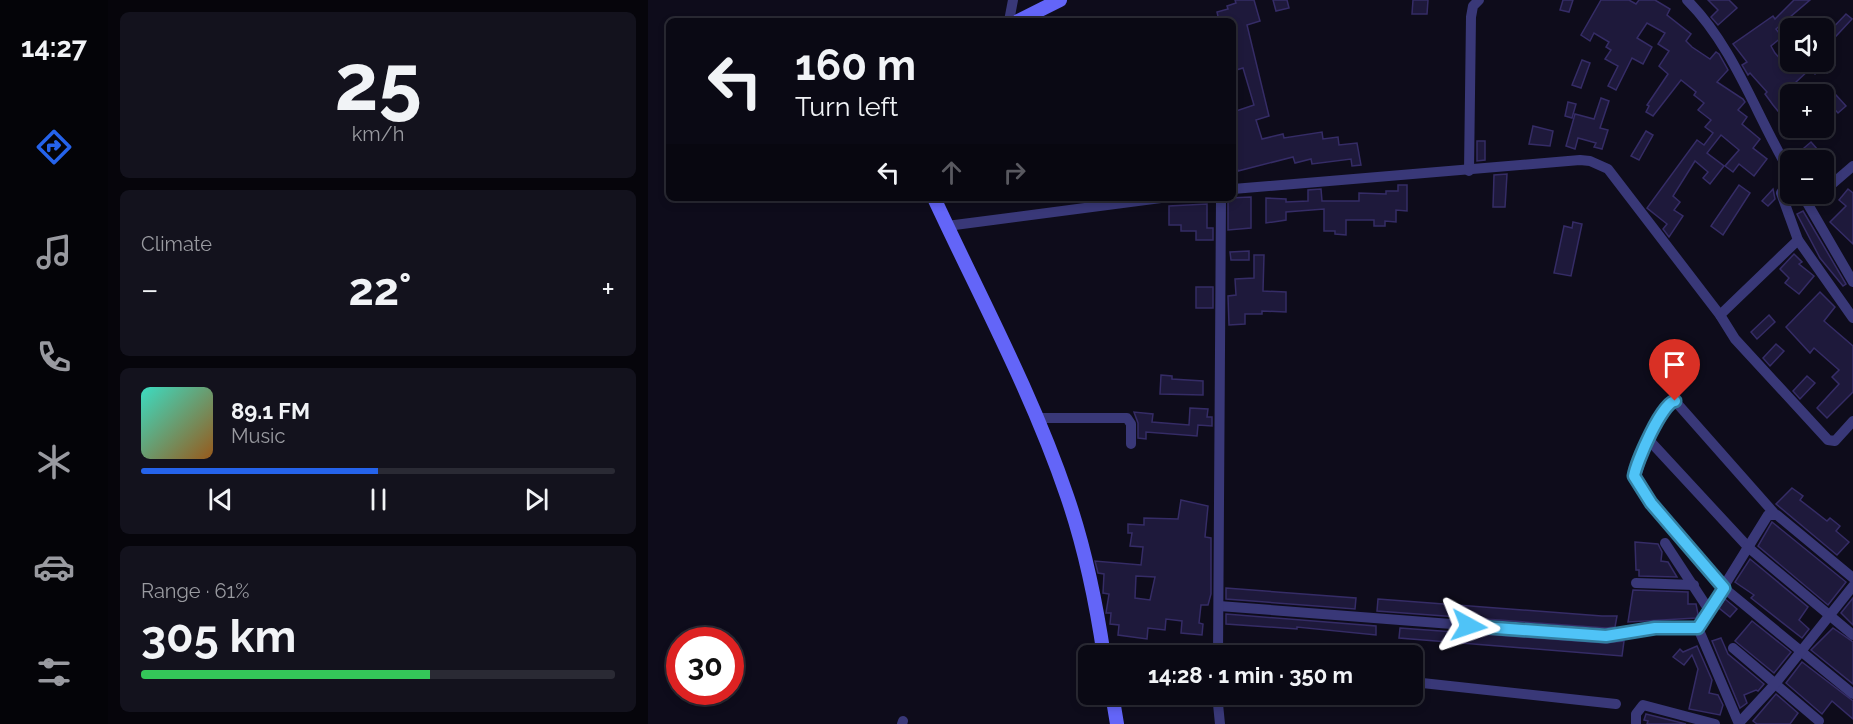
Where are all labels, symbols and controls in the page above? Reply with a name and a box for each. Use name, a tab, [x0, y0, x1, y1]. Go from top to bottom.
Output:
map controls	[1780, 18, 1834, 204]
button: sound	[1780, 18, 1834, 72]
text: 14:27	[21, 32, 87, 63]
text: 25	[334, 37, 422, 128]
text: 160 m	[795, 41, 916, 90]
icon: left	[696, 42, 774, 120]
button: +	[1780, 84, 1834, 138]
text: Turn left	[795, 91, 898, 122]
text: km/h	[352, 122, 404, 146]
icon: directions	[33, 126, 75, 168]
button: −	[1780, 150, 1834, 204]
icon: left	[872, 156, 905, 189]
icon: ahead	[935, 156, 968, 189]
icon: right	[998, 156, 1031, 189]
icon: music	[33, 231, 75, 273]
text: Climate	[141, 232, 212, 256]
text: 22°	[348, 263, 412, 316]
text: −	[141, 270, 159, 309]
text: +	[601, 270, 615, 309]
icon: phone	[33, 336, 75, 378]
pin	[1649, 339, 1700, 401]
icon: arrive	[1658, 348, 1691, 381]
text: 89.1 FM	[231, 398, 310, 424]
text: Music	[231, 424, 285, 448]
icon: climate	[33, 441, 75, 483]
icon: previous	[204, 483, 237, 516]
icon: pause	[362, 483, 395, 516]
icon: next	[520, 483, 553, 516]
icon: car	[33, 546, 75, 588]
text: Range · 61%	[141, 579, 249, 603]
position arrow	[1437, 594, 1501, 658]
text: 305 km	[141, 610, 296, 663]
speed limit sign: 30	[666, 627, 744, 705]
icon: filters	[33, 651, 75, 693]
text: 14:28 · 1 min · 350 m	[1148, 662, 1353, 688]

